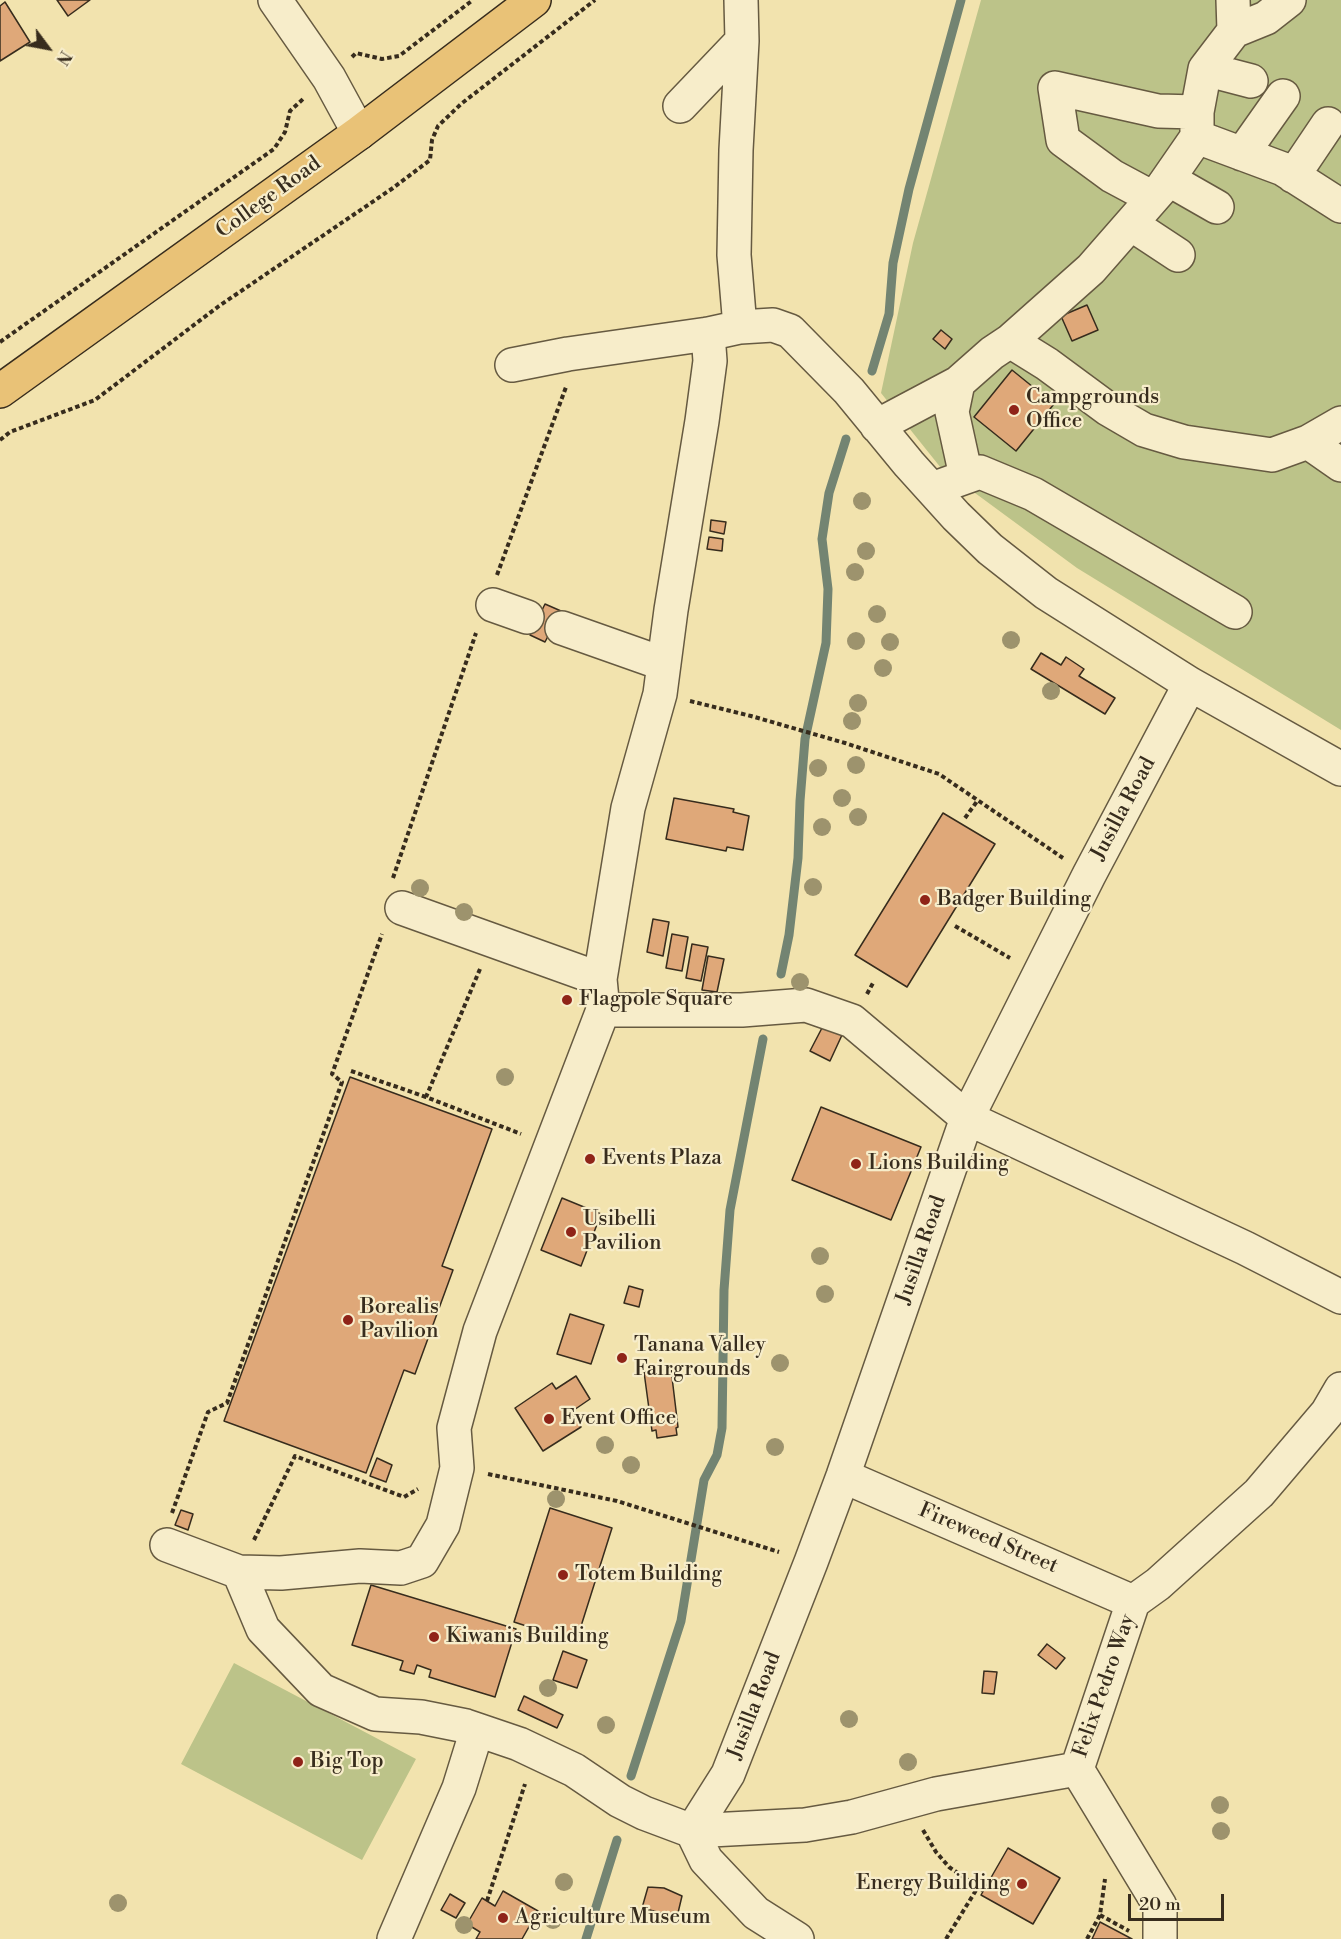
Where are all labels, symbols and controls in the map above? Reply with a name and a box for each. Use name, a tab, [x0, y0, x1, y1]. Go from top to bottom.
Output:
north arrow	[18, 18, 78, 78]
text: N	[51, 47, 75, 68]
street label: College Road	[212, 152, 326, 244]
place label: Campgrounds Office	[1026, 385, 1159, 435]
marker: Campgrounds Office	[1007, 403, 1021, 417]
street label: Jusilla Road	[1086, 753, 1162, 865]
place label: Badger Building	[937, 887, 1091, 913]
marker: Badger Building	[918, 893, 932, 907]
place label: Flagpole Square	[579, 987, 733, 1013]
marker: Flagpole Square	[560, 993, 574, 1007]
place label: Events Plaza	[602, 1146, 722, 1172]
place label: Lions Building	[868, 1151, 1009, 1177]
marker: Events Plaza	[583, 1152, 597, 1166]
marker: Lions Building	[849, 1157, 863, 1171]
street label: Jusilla Road	[892, 1192, 952, 1308]
place label: Usibelli Pavilion	[583, 1207, 662, 1257]
marker: Usibelli Pavilion	[564, 1225, 578, 1239]
place label: Borealis Pavilion	[360, 1295, 439, 1345]
marker: Borealis Pavilion	[341, 1313, 355, 1327]
place label: Tanana Valley Fairgrounds	[634, 1333, 766, 1383]
marker: Tanana Valley Fairgrounds	[615, 1351, 629, 1365]
place label: Event Office	[561, 1406, 676, 1432]
marker: Event Office	[542, 1412, 556, 1426]
street label: Fireweed Street	[915, 1498, 1061, 1580]
place label: Totem Building	[575, 1562, 722, 1588]
marker: Totem Building	[556, 1568, 570, 1582]
street label: Felix Pedro Way	[1069, 1611, 1141, 1761]
place label: Kiwanis Building	[446, 1624, 609, 1650]
marker: Kiwanis Building	[427, 1630, 441, 1644]
street label: Jusilla Road	[723, 1649, 787, 1763]
place label: Big Top	[310, 1749, 384, 1775]
marker: Big Top	[291, 1755, 305, 1769]
place label: Energy Building	[856, 1871, 1010, 1897]
marker: Energy Building	[1015, 1877, 1029, 1891]
scale bar	[1131, 1882, 1227, 1920]
text: 20 m	[1139, 1893, 1181, 1916]
place label: Agriculture Museum	[515, 1905, 711, 1931]
marker: Agriculture Museum	[496, 1911, 510, 1925]

